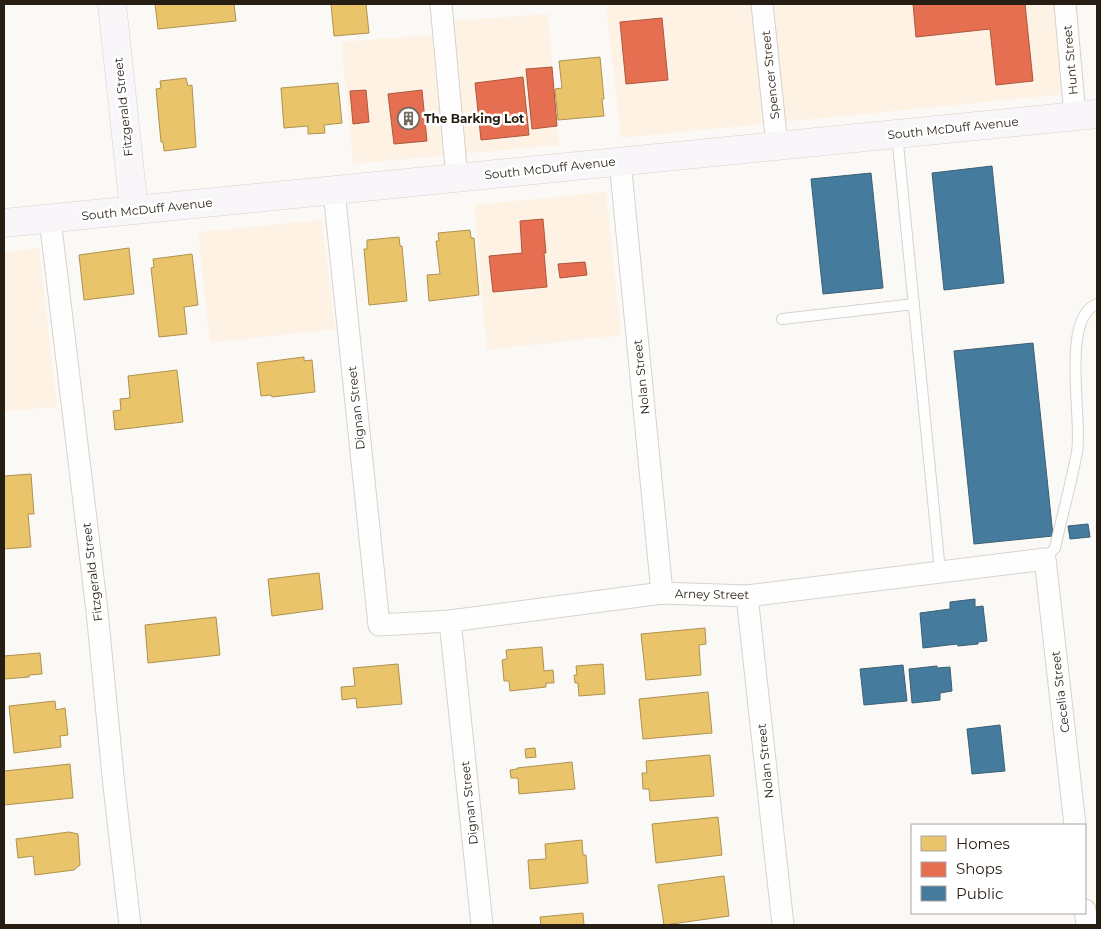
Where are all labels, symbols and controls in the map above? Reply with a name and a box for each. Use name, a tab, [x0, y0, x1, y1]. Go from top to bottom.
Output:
street label: Hunt Street	[1059, 24, 1081, 96]
street label: Spencer Street	[758, 30, 782, 120]
street label: Fitzgerald Street	[110, 57, 136, 157]
building icon: The Barking Lot	[396, 106, 420, 130]
place label: The Barking Lot	[424, 111, 525, 126]
street label: South McDuff Avenue	[887, 114, 1019, 142]
street label: South McDuff Avenue	[484, 154, 616, 182]
street label: South McDuff Avenue	[81, 195, 213, 223]
street label: Nolan Street	[630, 339, 652, 415]
street label: Dignan Street	[344, 365, 368, 451]
street label: Fitzgerald Street	[78, 522, 105, 622]
street label: Arney Street	[675, 586, 750, 602]
street label: Cecelia Street	[1048, 650, 1072, 734]
street label: Nolan Street	[754, 723, 776, 799]
street label: Dignan Street	[457, 760, 481, 846]
legend	[911, 824, 1086, 914]
text: Homes	[956, 834, 1010, 853]
text: Shops	[956, 859, 1002, 878]
text: Public	[956, 884, 1004, 903]

